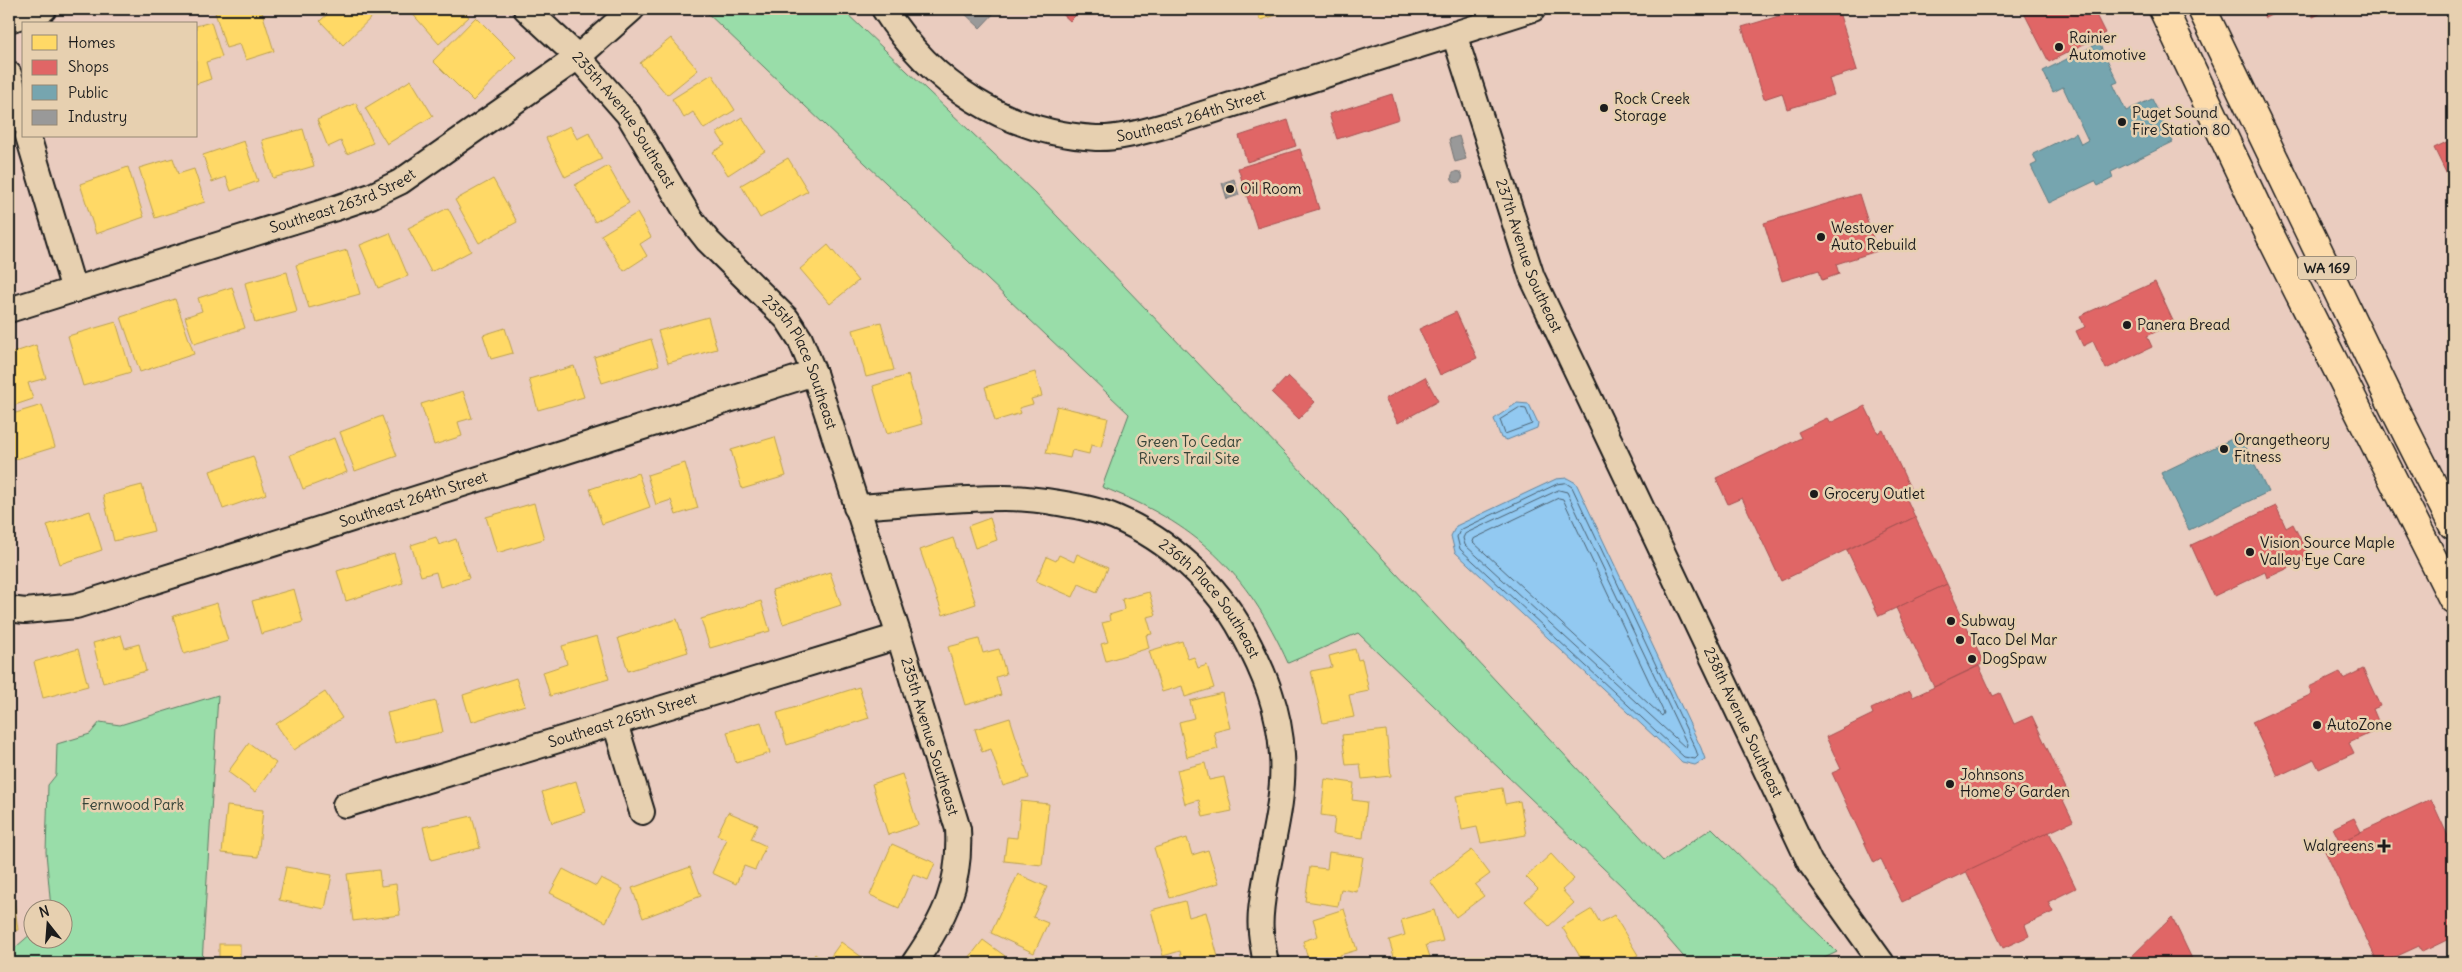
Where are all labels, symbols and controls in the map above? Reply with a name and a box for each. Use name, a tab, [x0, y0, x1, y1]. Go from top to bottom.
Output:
legend	[22, 22, 198, 138]
place label: Rainier Automotive	[2069, 28, 2146, 64]
text: Homes	[68, 33, 115, 52]
marker: Rainier Automotive	[2053, 41, 2065, 53]
street label: 235th Avenue Southeast	[569, 47, 680, 191]
text: Shops	[68, 57, 109, 76]
text: Public	[68, 83, 109, 102]
street label: Southeast 264th Street	[1115, 85, 1268, 146]
place label: Rock Creek Storage	[1614, 89, 1690, 125]
marker: Rock Creek Storage	[1598, 102, 1610, 114]
place label: Puget Sound Fire Station 80	[2132, 103, 2231, 139]
text: Industry	[68, 107, 127, 126]
marker: Puget Sound Fire Station 80	[2116, 116, 2128, 128]
street label: Southeast 263rd Street	[267, 164, 419, 237]
street label: 237th Avenue Southeast	[1492, 176, 1567, 335]
place label: Oil Room	[1240, 179, 1301, 198]
marker: Oil Room	[1224, 183, 1236, 195]
place label: Westover Auto Rebuild	[1831, 218, 1917, 254]
marker: Westover Auto Rebuild	[1815, 231, 1827, 243]
road number: WA 169	[2298, 256, 2356, 280]
street label: 235th Place Southeast	[759, 290, 842, 432]
place label: Panera Bread	[2137, 315, 2230, 334]
marker: Panera Bread	[2121, 319, 2133, 331]
place label: Orangetheory Fitness	[2234, 430, 2330, 466]
park label: Green To Cedar Rivers Trail Site	[1137, 432, 1241, 468]
marker: Orangetheory Fitness	[2218, 443, 2230, 455]
street label: Southeast 264th Street	[337, 467, 490, 531]
place label: Grocery Outlet	[1824, 484, 1925, 503]
marker: Grocery Outlet	[1808, 488, 1820, 500]
place label: Vision Source Maple Valley Eye Care	[2260, 533, 2395, 569]
street label: 236th Place Southeast	[1156, 534, 1264, 661]
marker: Vision Source Maple Valley Eye Care	[2244, 546, 2256, 558]
place label: Subway	[1961, 611, 2015, 630]
marker: Subway	[1945, 615, 1957, 627]
place label: Taco Del Mar	[1970, 630, 2057, 649]
marker: Taco Del Mar	[1954, 634, 1966, 646]
street label: 238th Avenue Southeast	[1700, 644, 1787, 800]
place label: DogSpaw	[1982, 649, 2047, 668]
marker: DogSpaw	[1966, 653, 1978, 665]
street label: 235th Avenue Southeast	[897, 655, 963, 818]
street label: Southeast 265th Street	[546, 688, 699, 752]
place label: AutoZone	[2327, 715, 2392, 734]
marker: AutoZone	[2311, 719, 2323, 731]
place label: Johnsons Home & Garden	[1960, 765, 2070, 801]
marker: Johnsons Home & Garden	[1944, 778, 1956, 790]
park label: Fernwood Park	[82, 795, 185, 814]
place label: Walgreens	[2303, 836, 2374, 855]
marker: Walgreens	[2378, 840, 2390, 852]
north arrow	[22, 900, 72, 950]
text: N	[37, 902, 51, 922]

